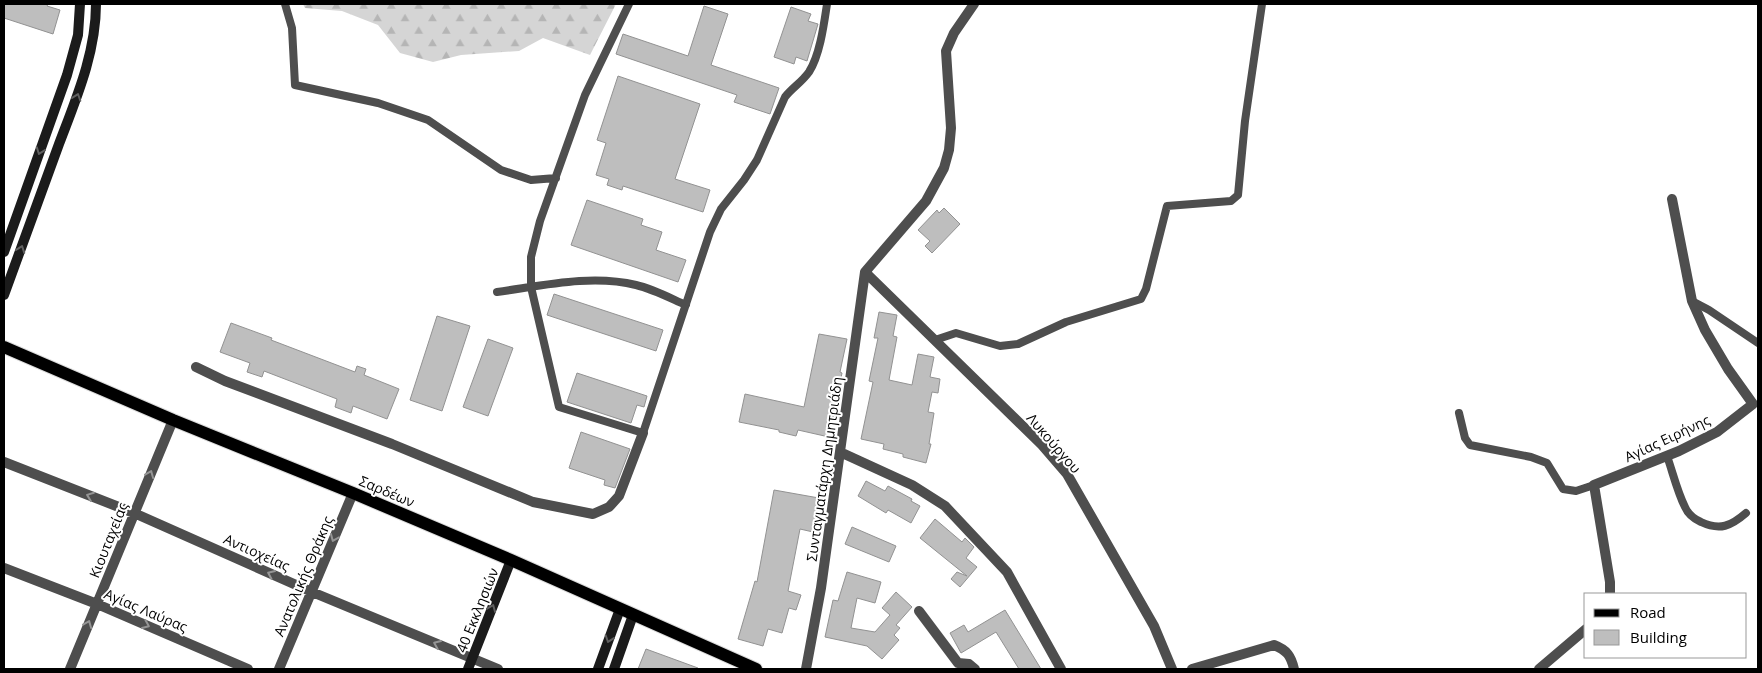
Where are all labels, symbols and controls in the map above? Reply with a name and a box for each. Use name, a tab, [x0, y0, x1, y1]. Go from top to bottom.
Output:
one-way arrow	[71, 93, 81, 102]
one-way arrow	[35, 146, 45, 155]
one-way arrow	[15, 246, 25, 254]
street label: Συνταγματάρχη Δημητριάδη	[802, 375, 846, 563]
street label: Λυκούργου	[1023, 409, 1085, 477]
street label: Αγίας Ειρήνης	[1621, 410, 1713, 466]
one-way arrow	[144, 470, 155, 479]
street label: Σαρδέων	[356, 471, 418, 511]
one-way arrow	[86, 492, 95, 502]
street label: Κιουταχείας	[84, 499, 132, 581]
street label: Ανατολικής Θράκης	[269, 513, 337, 639]
street label: Αντιοχείας	[221, 529, 293, 575]
one-way arrow	[330, 533, 341, 542]
street label: 40 Εκκλησιών	[451, 565, 503, 655]
one-way arrow	[267, 569, 276, 580]
street label: Αγίας Λαύρας	[101, 584, 191, 636]
legend	[1584, 593, 1747, 658]
text: Road	[1630, 602, 1666, 622]
one-way arrow	[486, 604, 497, 613]
one-way arrow	[141, 619, 150, 630]
one-way arrow	[82, 620, 93, 629]
text: Building	[1630, 627, 1687, 647]
one-way arrow	[605, 634, 615, 643]
one-way arrow	[433, 639, 442, 650]

